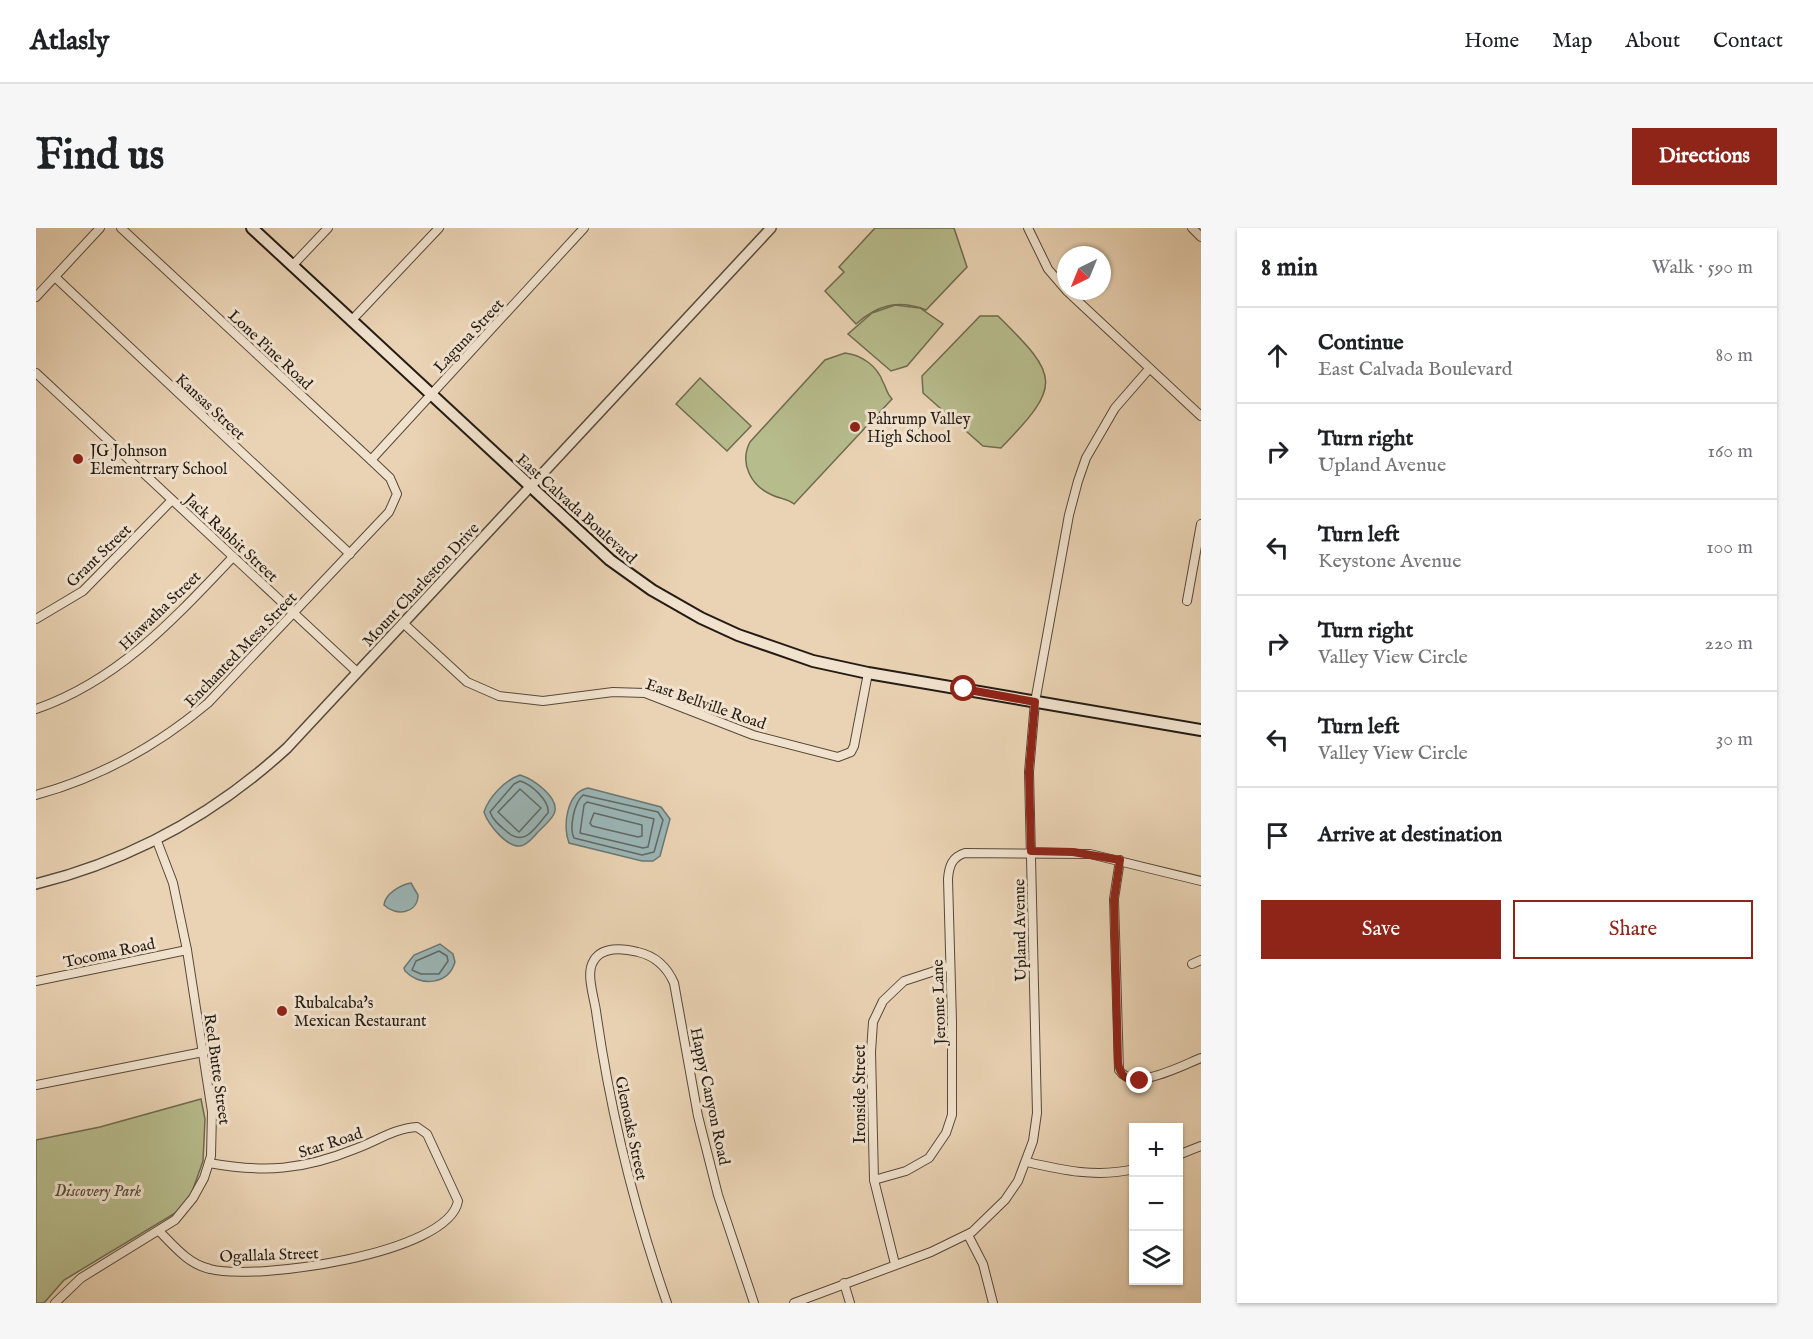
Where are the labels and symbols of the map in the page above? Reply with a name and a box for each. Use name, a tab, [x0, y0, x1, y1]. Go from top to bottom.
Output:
north arrow	[1057, 246, 1111, 300]
street label: Laguna Street	[430, 295, 509, 378]
street label: Lone Pine Road	[223, 306, 316, 395]
street label: Kansas Street	[170, 370, 249, 445]
place label: Pahrump Valley High School	[867, 410, 971, 448]
marker: Pahrump Valley High School	[848, 420, 862, 434]
place label: JG Johnson Elementrrary School	[88, 442, 228, 480]
street label: East Calvada Boulevard	[511, 450, 640, 569]
marker: JG Johnson Elementrrary School	[71, 452, 85, 466]
street label: Jack Rabbit Street	[178, 489, 282, 587]
street label: Mount Charleston Drive	[359, 519, 484, 652]
street label: Grant Street	[63, 520, 136, 592]
street label: Hiawatha Street	[115, 567, 206, 656]
street label: Enchanted Mesa Street	[181, 588, 302, 712]
street label: East Bellville Road	[642, 675, 769, 735]
route start	[950, 675, 976, 701]
street label: Upland Avenue	[1010, 879, 1032, 981]
street label: Tocoma Road	[62, 934, 158, 973]
street label: Jerome Lane	[929, 959, 952, 1047]
place label: Rubalcaba's Mexican Restaurant	[294, 994, 427, 1032]
marker: Rubalcaba's Mexican Restaurant	[275, 1004, 289, 1018]
street label: Red Butte Street	[198, 1012, 234, 1127]
street label: Happy Canyon Road	[685, 1026, 734, 1168]
street label: Ironside Street	[851, 1044, 871, 1143]
route end	[1126, 1067, 1152, 1093]
street label: Glenoaks Street	[609, 1075, 651, 1183]
street label: Star Road	[296, 1124, 366, 1164]
park label: Discovery Park	[55, 1182, 142, 1202]
street label: Ogallala Street	[219, 1244, 319, 1268]

